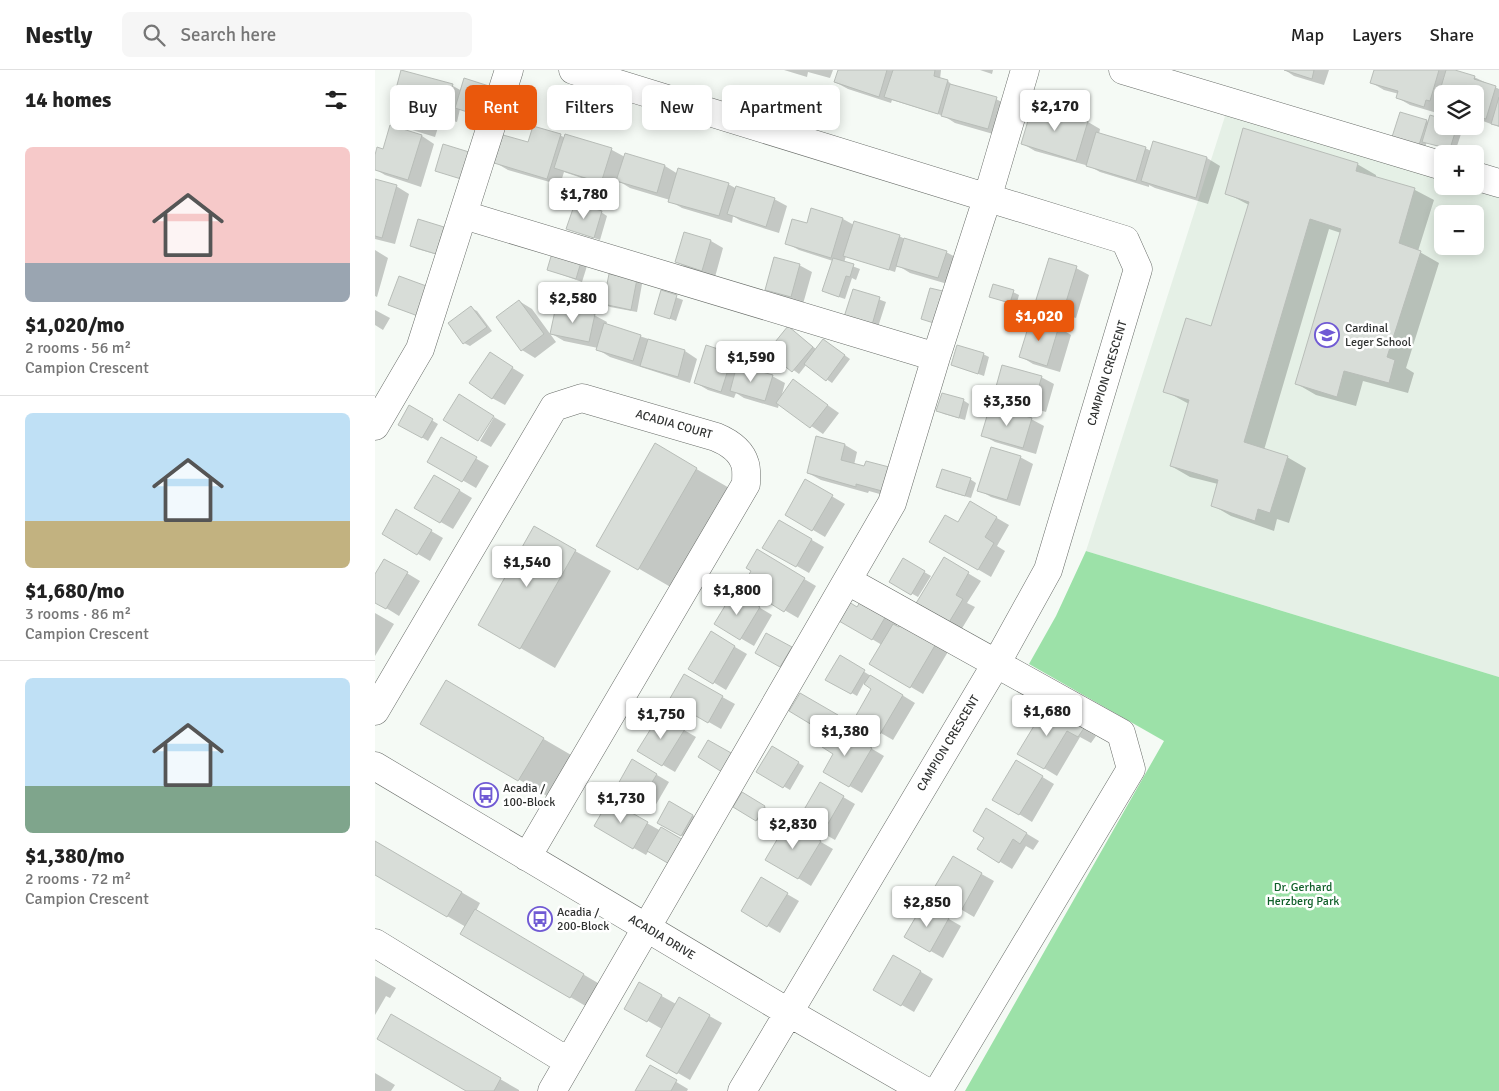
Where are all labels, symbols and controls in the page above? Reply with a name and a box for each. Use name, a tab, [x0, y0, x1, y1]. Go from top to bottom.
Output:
search box	[122, 12, 472, 57]
text: Nestly	[25, 20, 92, 50]
icon: search	[140, 21, 168, 49]
text: Search here	[180, 23, 276, 47]
text: Map	[1291, 24, 1324, 46]
text: Layers	[1352, 24, 1402, 46]
text: Share	[1430, 24, 1474, 46]
chip: Buy	[390, 85, 455, 130]
chip: Rent	[465, 85, 537, 130]
chip: Filters	[547, 85, 632, 130]
chip: New	[642, 85, 712, 130]
chip: Apartment	[722, 85, 840, 130]
map controls	[1434, 85, 1484, 255]
button: layers	[1434, 85, 1484, 135]
icon: filters	[322, 86, 350, 114]
text: 14 homes	[25, 87, 111, 113]
pin: $2,170	[1014, 90, 1096, 132]
text: $2,170	[1031, 96, 1079, 116]
button: +	[1434, 145, 1484, 195]
pin: $1,780	[543, 178, 625, 220]
icon: home	[143, 180, 233, 270]
text: $1,780	[560, 184, 608, 204]
button: −	[1434, 205, 1484, 255]
pin: $2,580	[532, 282, 614, 324]
text: $2,580	[549, 288, 597, 308]
pin: $1,020	[998, 300, 1080, 342]
text: $1,020	[1015, 306, 1063, 326]
text: $1,020/mo	[25, 312, 124, 338]
street label: CAMPION CRESCENT	[1084, 319, 1131, 428]
place label: Cardinal Leger School	[1345, 321, 1412, 350]
school or university icon: Cardinal Leger School	[1314, 322, 1340, 348]
text: 2 rooms · 56 m²	[25, 338, 131, 358]
pin: $1,590	[710, 340, 792, 383]
text: $1,590	[727, 347, 775, 367]
text: Campion Crescent	[25, 358, 149, 378]
pin: $3,350	[966, 384, 1048, 427]
text: $3,350	[983, 391, 1031, 411]
street label: ACADIA COURT	[634, 406, 714, 443]
icon: home	[143, 445, 233, 535]
pin: $1,540	[486, 546, 568, 588]
text: $1,540	[503, 552, 551, 572]
pin: $1,800	[696, 574, 778, 616]
text: $1,680/mo	[25, 578, 124, 604]
text: $1,800	[713, 580, 761, 600]
text: 3 rooms · 86 m²	[25, 604, 131, 624]
text: Campion Crescent	[25, 624, 149, 644]
street label: CAMPION CRESCENT	[914, 692, 983, 794]
pin: $1,680	[1006, 694, 1088, 737]
pin: $1,750	[620, 698, 702, 740]
text: $1,680	[1023, 701, 1071, 721]
text: $1,750	[637, 704, 685, 724]
icon: home	[143, 710, 233, 800]
pin: $1,380	[804, 714, 886, 757]
text: $1,380	[821, 721, 869, 741]
place label: Acadia / 100-Block	[503, 781, 555, 810]
bus stop icon: Acadia / 100-Block	[473, 782, 499, 808]
pin: $1,730	[580, 782, 662, 824]
text: $1,730	[597, 788, 645, 808]
pin: $2,830	[752, 808, 834, 850]
text: $2,830	[769, 814, 817, 834]
text: $1,380/mo	[25, 843, 124, 869]
text: 2 rooms · 72 m²	[25, 869, 131, 889]
park label: Dr. Gerhard Herzberg Park	[1267, 880, 1339, 909]
pin: $2,850	[886, 886, 968, 928]
text: Campion Crescent	[25, 889, 149, 909]
text: $2,850	[903, 892, 951, 912]
place label: Acadia / 200-Block	[557, 905, 609, 934]
bus stop icon: Acadia / 200-Block	[527, 906, 553, 932]
street label: ACADIA DRIVE	[626, 912, 698, 963]

